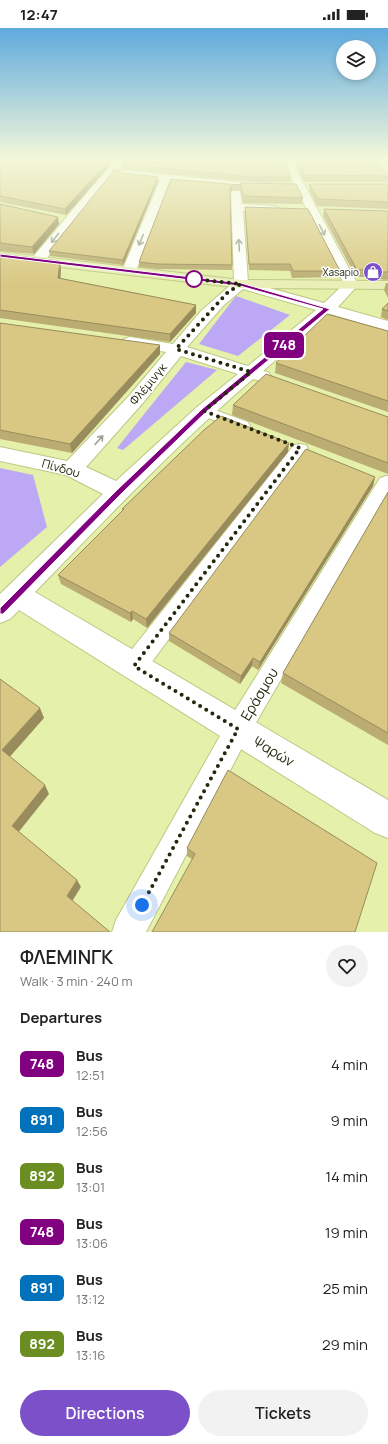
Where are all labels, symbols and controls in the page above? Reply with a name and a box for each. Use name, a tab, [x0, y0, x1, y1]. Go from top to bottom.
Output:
text: 12:47	[20, 4, 58, 25]
map controls	[336, 40, 376, 80]
button: layers	[336, 40, 376, 80]
one-way arrow	[319, 224, 327, 236]
one-way arrow	[51, 233, 59, 244]
one-way arrow	[137, 233, 145, 245]
one-way arrow	[235, 239, 243, 252]
shop icon: Xasapio	[362, 261, 384, 283]
place label: Xasapio	[322, 265, 359, 279]
unlabelled marker	[185, 270, 203, 288]
line badge: 748	[261, 332, 307, 358]
text: 748	[272, 335, 296, 354]
street label: Φλέμινγκ	[125, 359, 171, 409]
one-way arrow	[94, 435, 103, 445]
street label: Πίνδου	[40, 454, 82, 482]
street label: Εράσμου	[236, 664, 282, 724]
street label: Ψαρών	[250, 731, 298, 771]
your location	[132, 895, 152, 915]
text: ΦΛΕΜΙΝΓΚ	[20, 944, 113, 970]
button: heart	[326, 945, 368, 987]
text: Walk · 3 min · 240 m	[20, 972, 133, 990]
text: Departures	[20, 1007, 102, 1028]
text: Bus	[76, 1045, 103, 1066]
text: 748	[30, 1054, 54, 1073]
text: 4 min	[331, 1054, 368, 1075]
text: 12:51	[76, 1066, 105, 1084]
text: Bus	[76, 1101, 103, 1122]
text: 891	[30, 1110, 54, 1129]
text: 9 min	[331, 1110, 368, 1131]
text: 12:56	[76, 1122, 108, 1140]
text: Bus	[76, 1157, 103, 1178]
text: 892	[29, 1166, 55, 1185]
text: 14 min	[325, 1166, 368, 1187]
text: 13:01	[76, 1178, 105, 1196]
text: Bus	[76, 1213, 103, 1234]
text: 748	[30, 1222, 54, 1241]
text: 19 min	[325, 1222, 368, 1243]
text: 13:06	[76, 1234, 108, 1252]
text: Bus	[76, 1269, 103, 1290]
text: 891	[30, 1278, 54, 1297]
text: 25 min	[323, 1278, 368, 1299]
text: 13:12	[76, 1290, 105, 1308]
text: Bus	[76, 1325, 103, 1346]
text: 892	[29, 1334, 55, 1353]
text: 29 min	[322, 1334, 368, 1355]
text: 13:16	[76, 1346, 105, 1364]
button: Directions	[20, 1390, 190, 1436]
button: Tickets	[198, 1390, 368, 1436]

